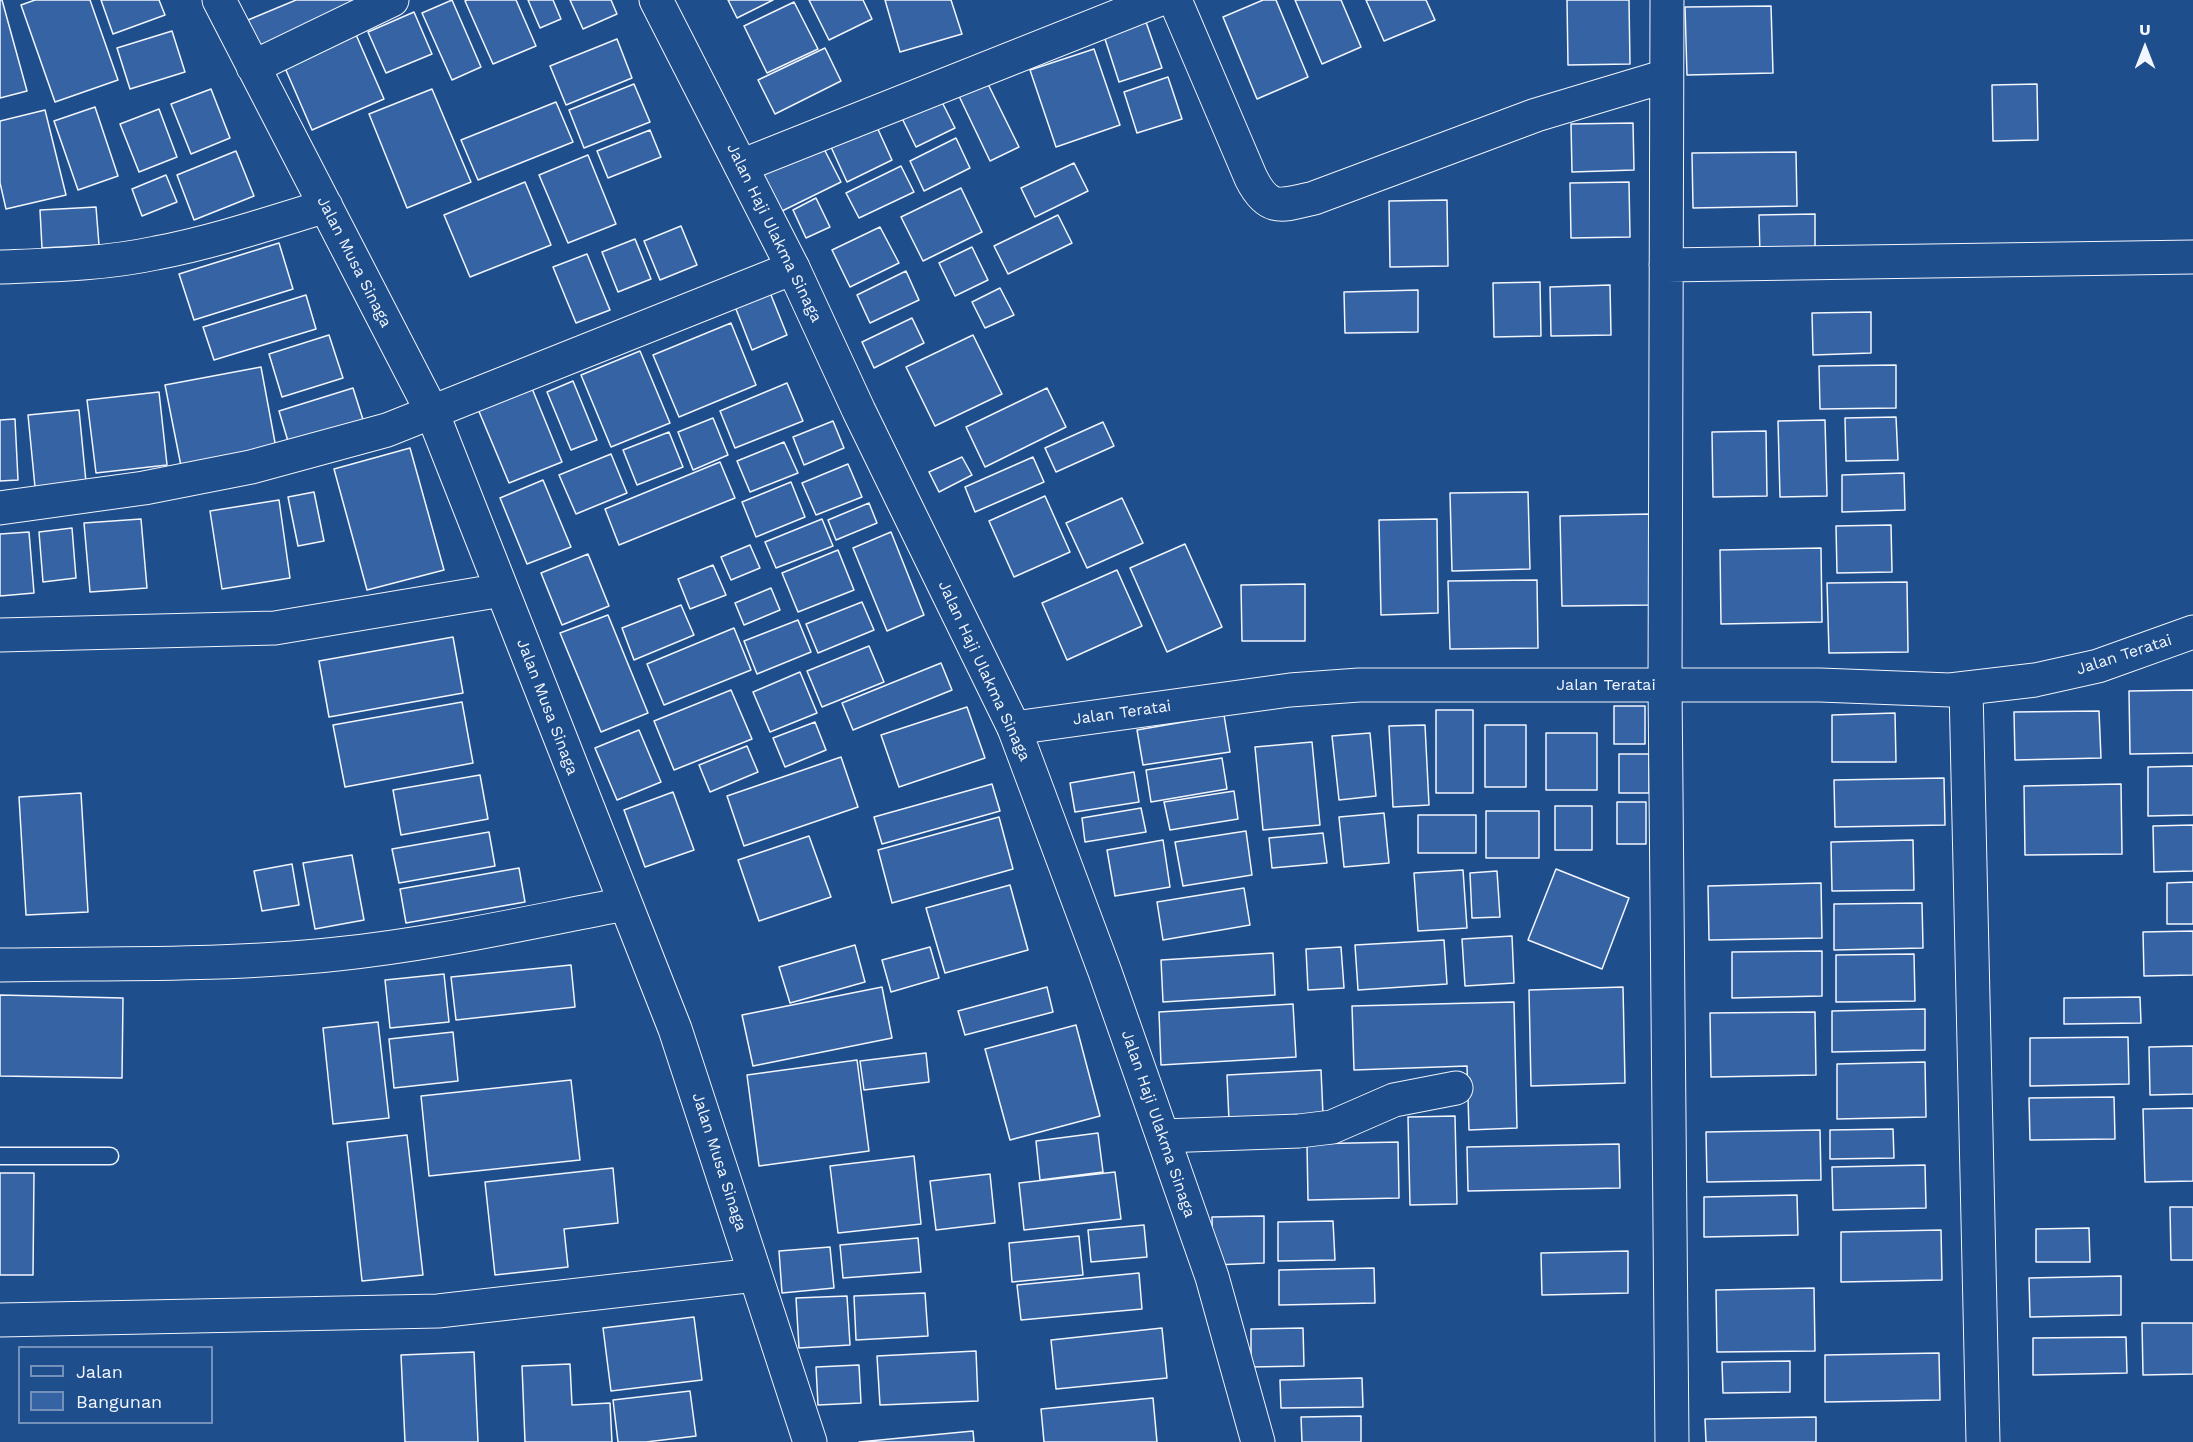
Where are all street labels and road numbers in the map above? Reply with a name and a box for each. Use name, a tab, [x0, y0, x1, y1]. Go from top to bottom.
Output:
street label: Jalan Haji Ulakma Sinaga	[722, 140, 826, 326]
street label: Jalan Musa Sinaga	[313, 193, 395, 331]
street label: Jalan Haji Ulakma Sinaga	[934, 578, 1034, 764]
street label: Jalan Teratai	[2074, 631, 2174, 679]
street label: Jalan Musa Sinaga	[512, 636, 582, 778]
street label: Jalan Teratai	[1556, 675, 1656, 695]
street label: Jalan Teratai	[1071, 697, 1173, 729]
street label: Jalan Haji Ulakma Sinaga	[1117, 1028, 1199, 1220]
street label: Jalan Musa Sinaga	[688, 1090, 750, 1234]

